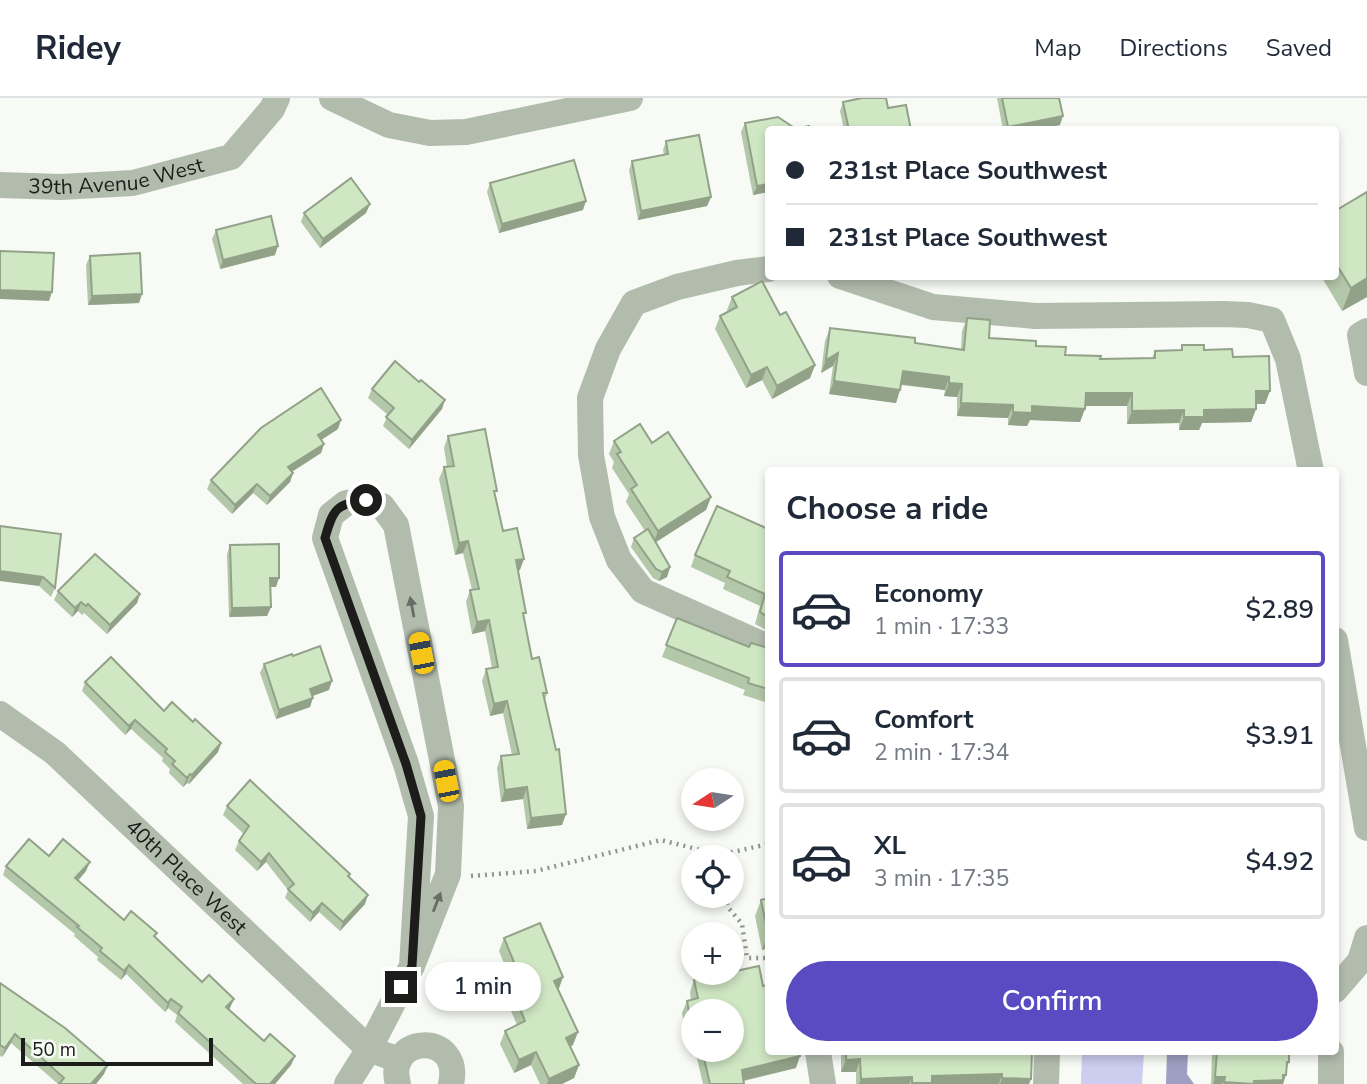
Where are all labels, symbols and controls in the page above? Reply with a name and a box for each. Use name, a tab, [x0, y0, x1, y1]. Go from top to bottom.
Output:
text: Ridey	[35, 26, 121, 71]
text: Map	[1034, 32, 1081, 64]
text: Directions	[1119, 32, 1228, 64]
text: Saved	[1266, 32, 1332, 64]
street label: 39th Avenue West	[28, 151, 207, 201]
text: 231st Place Southwest	[828, 153, 1107, 188]
text: 231st Place Southwest	[828, 220, 1107, 255]
route start	[350, 484, 382, 516]
text: Choose a ride	[786, 487, 988, 530]
text: Economy	[874, 576, 983, 611]
icon: car	[790, 578, 853, 641]
text: $2.89	[1245, 592, 1314, 627]
one-way arrow	[406, 596, 417, 618]
text: 1 min · 17:33	[874, 611, 1009, 642]
car	[407, 630, 436, 676]
text: Comfort	[874, 702, 974, 737]
icon: car	[790, 704, 853, 767]
text: $3.91	[1245, 718, 1314, 753]
text: 2 min · 17:34	[874, 737, 1009, 768]
car	[432, 758, 461, 804]
north arrow	[681, 768, 744, 831]
map controls	[681, 768, 744, 1062]
street label: 40th Place West	[120, 813, 254, 941]
text: XL	[874, 828, 906, 863]
icon: car	[790, 830, 853, 893]
text: $4.92	[1245, 844, 1314, 879]
button: locate	[681, 845, 744, 908]
text: 3 min · 17:35	[874, 863, 1009, 894]
one-way arrow	[431, 892, 442, 913]
button: +	[681, 922, 744, 985]
button: Confirm	[786, 961, 1318, 1041]
callout: 1 min	[426, 962, 541, 1012]
route end	[385, 971, 417, 1003]
text: 1 min	[454, 971, 512, 1002]
button: −	[681, 999, 744, 1062]
scale bar	[21, 1035, 214, 1067]
text: 50 m	[32, 1037, 76, 1063]

